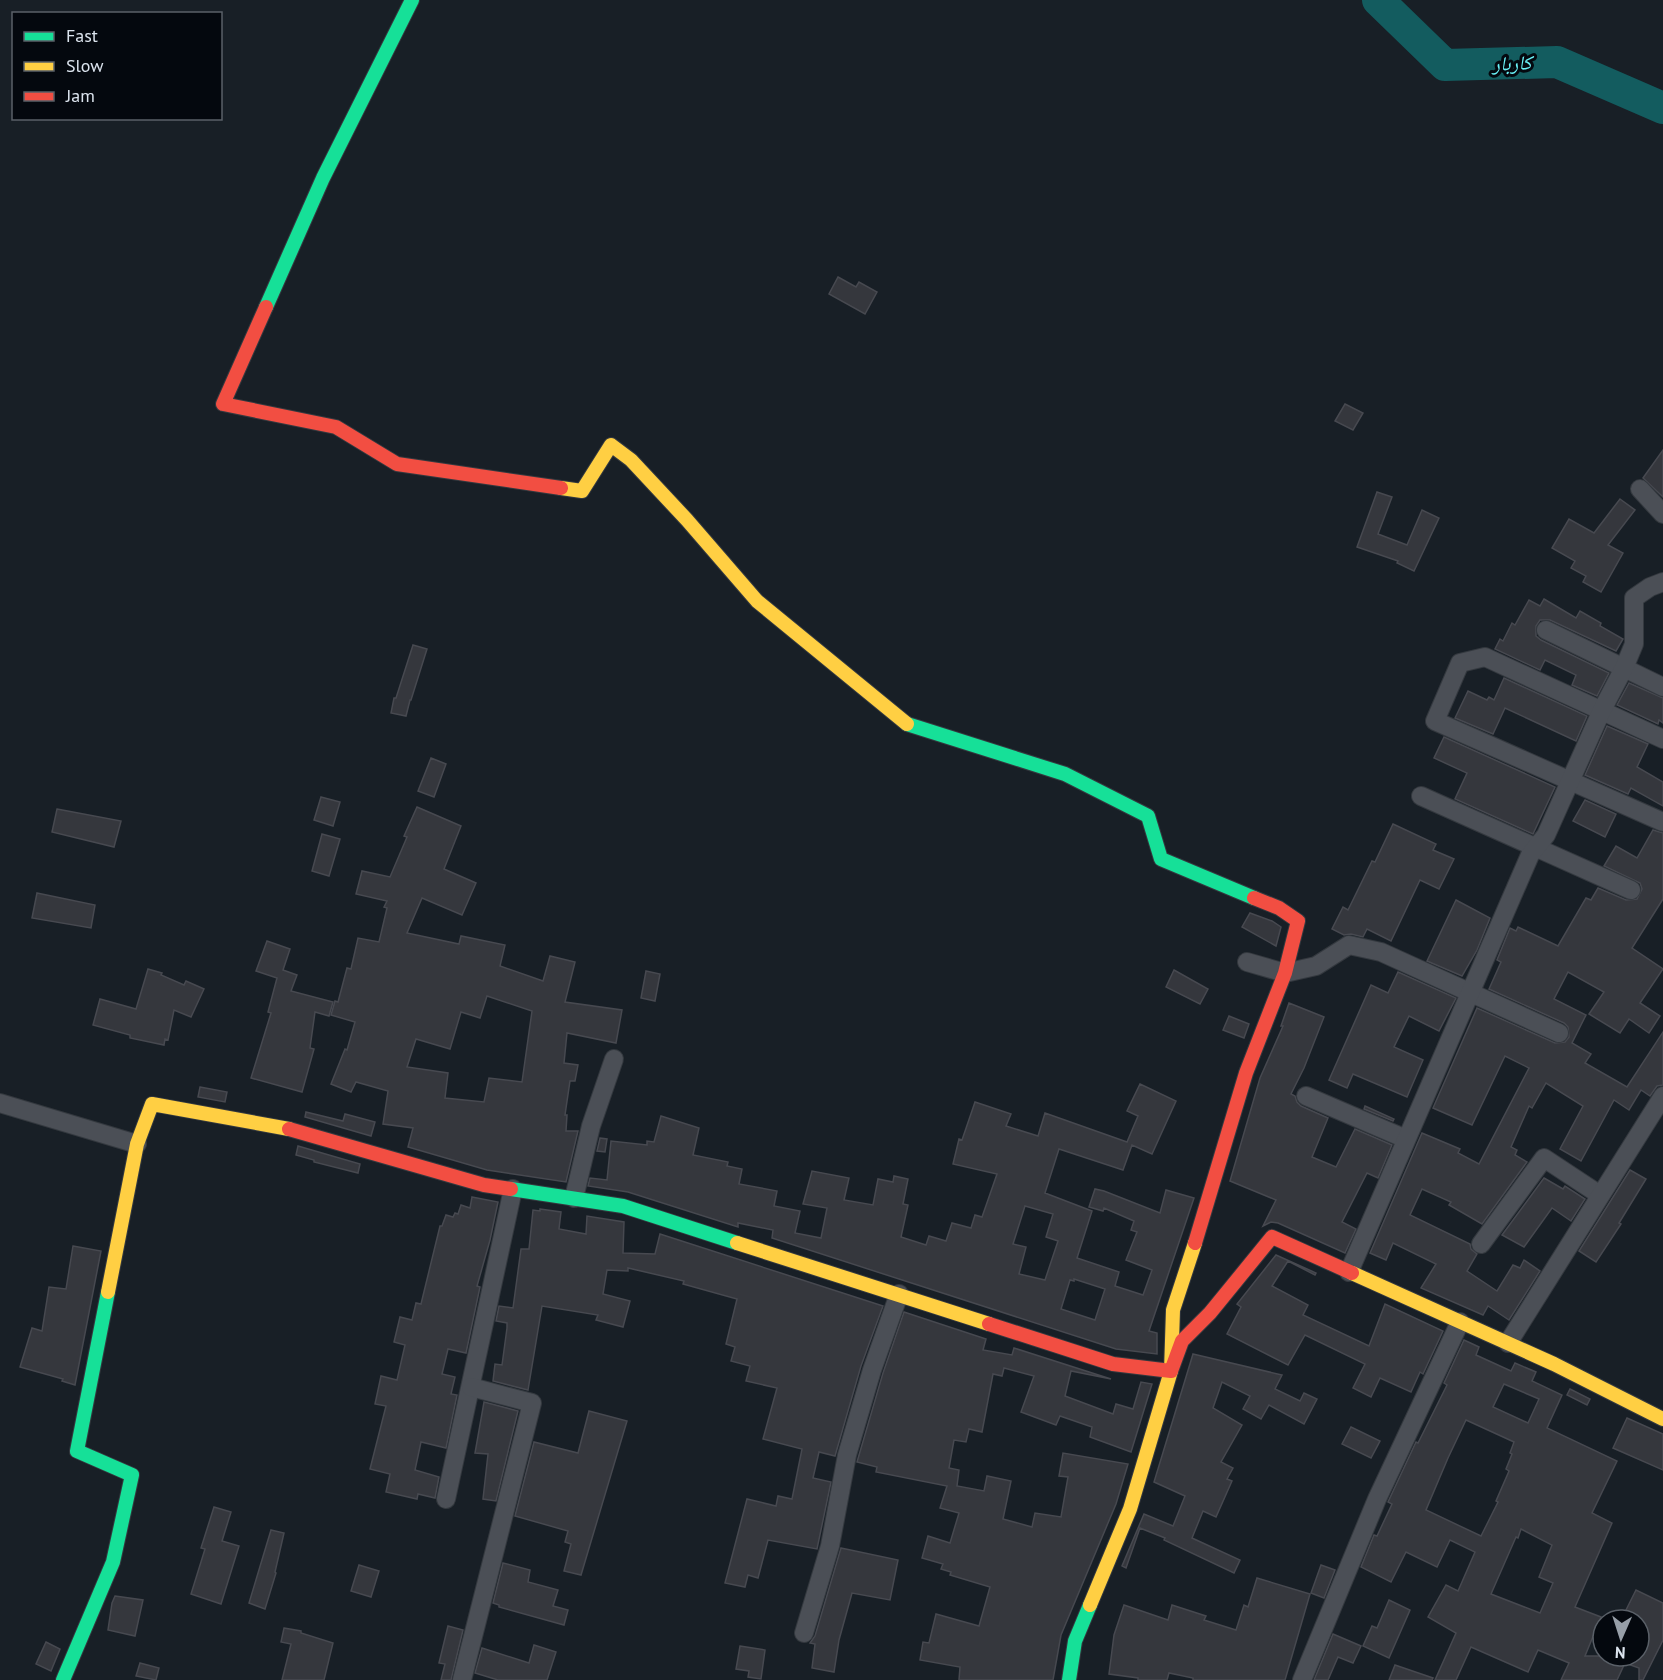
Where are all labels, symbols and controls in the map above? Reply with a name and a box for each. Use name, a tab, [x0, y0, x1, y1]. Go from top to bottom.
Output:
legend	[12, 12, 222, 120]
text: Fast	[66, 24, 98, 47]
water label: کاربار	[1490, 49, 1536, 77]
text: Slow	[66, 54, 104, 77]
text: Jam	[65, 84, 95, 107]
north arrow	[1591, 1608, 1651, 1668]
text: N	[1614, 1643, 1626, 1663]

